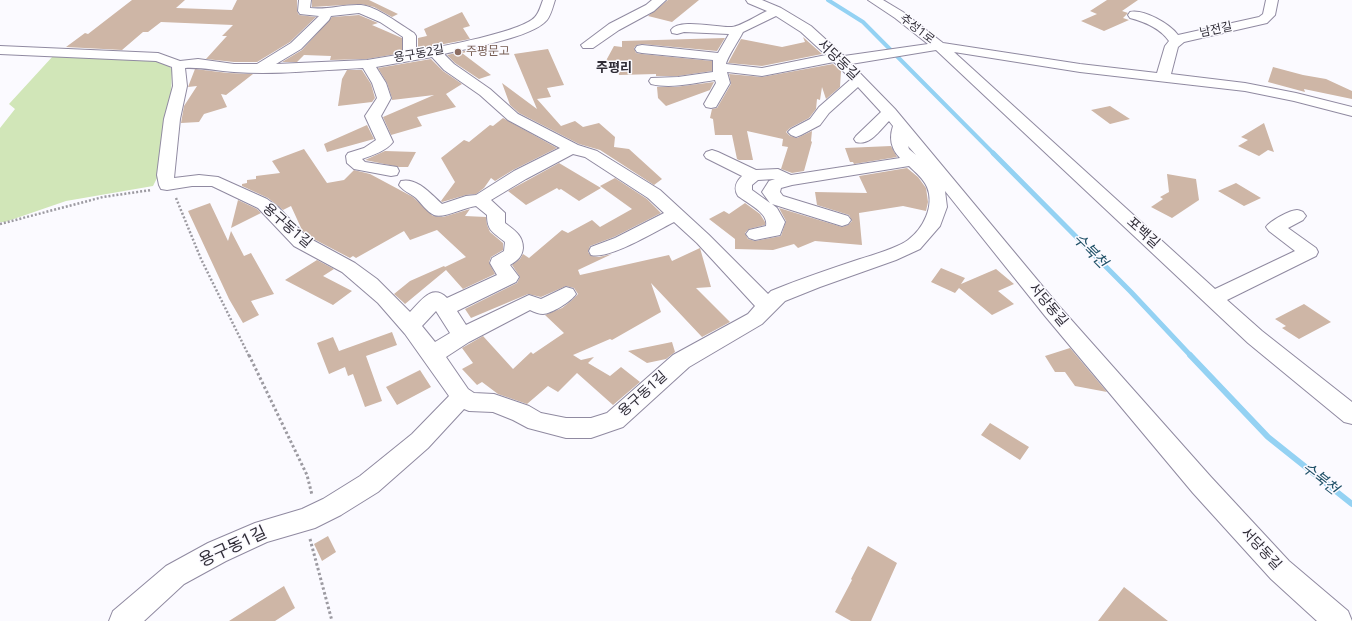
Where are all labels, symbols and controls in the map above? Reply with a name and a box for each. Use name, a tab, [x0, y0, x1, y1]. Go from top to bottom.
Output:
street label: 추성1로	[897, 11, 937, 47]
street label: 남전길	[1198, 20, 1234, 40]
street label: 서당동길	[814, 36, 862, 84]
street label: 용구동2길	[393, 42, 445, 66]
place label: 주평문고	[466, 45, 510, 59]
marker: 주평문고	[453, 47, 463, 57]
district label: 주평리	[596, 60, 632, 76]
street label: 용구동1길	[259, 200, 315, 252]
street label: 포백길	[1123, 214, 1163, 252]
water label: 수북천	[1069, 230, 1111, 272]
street label: 서당동길	[1025, 280, 1071, 330]
street label: 용구동1길	[615, 368, 671, 420]
water label: 수북천	[1298, 459, 1342, 499]
street label: 용구동1길	[196, 522, 270, 572]
street label: 서당동길	[1237, 524, 1285, 574]

